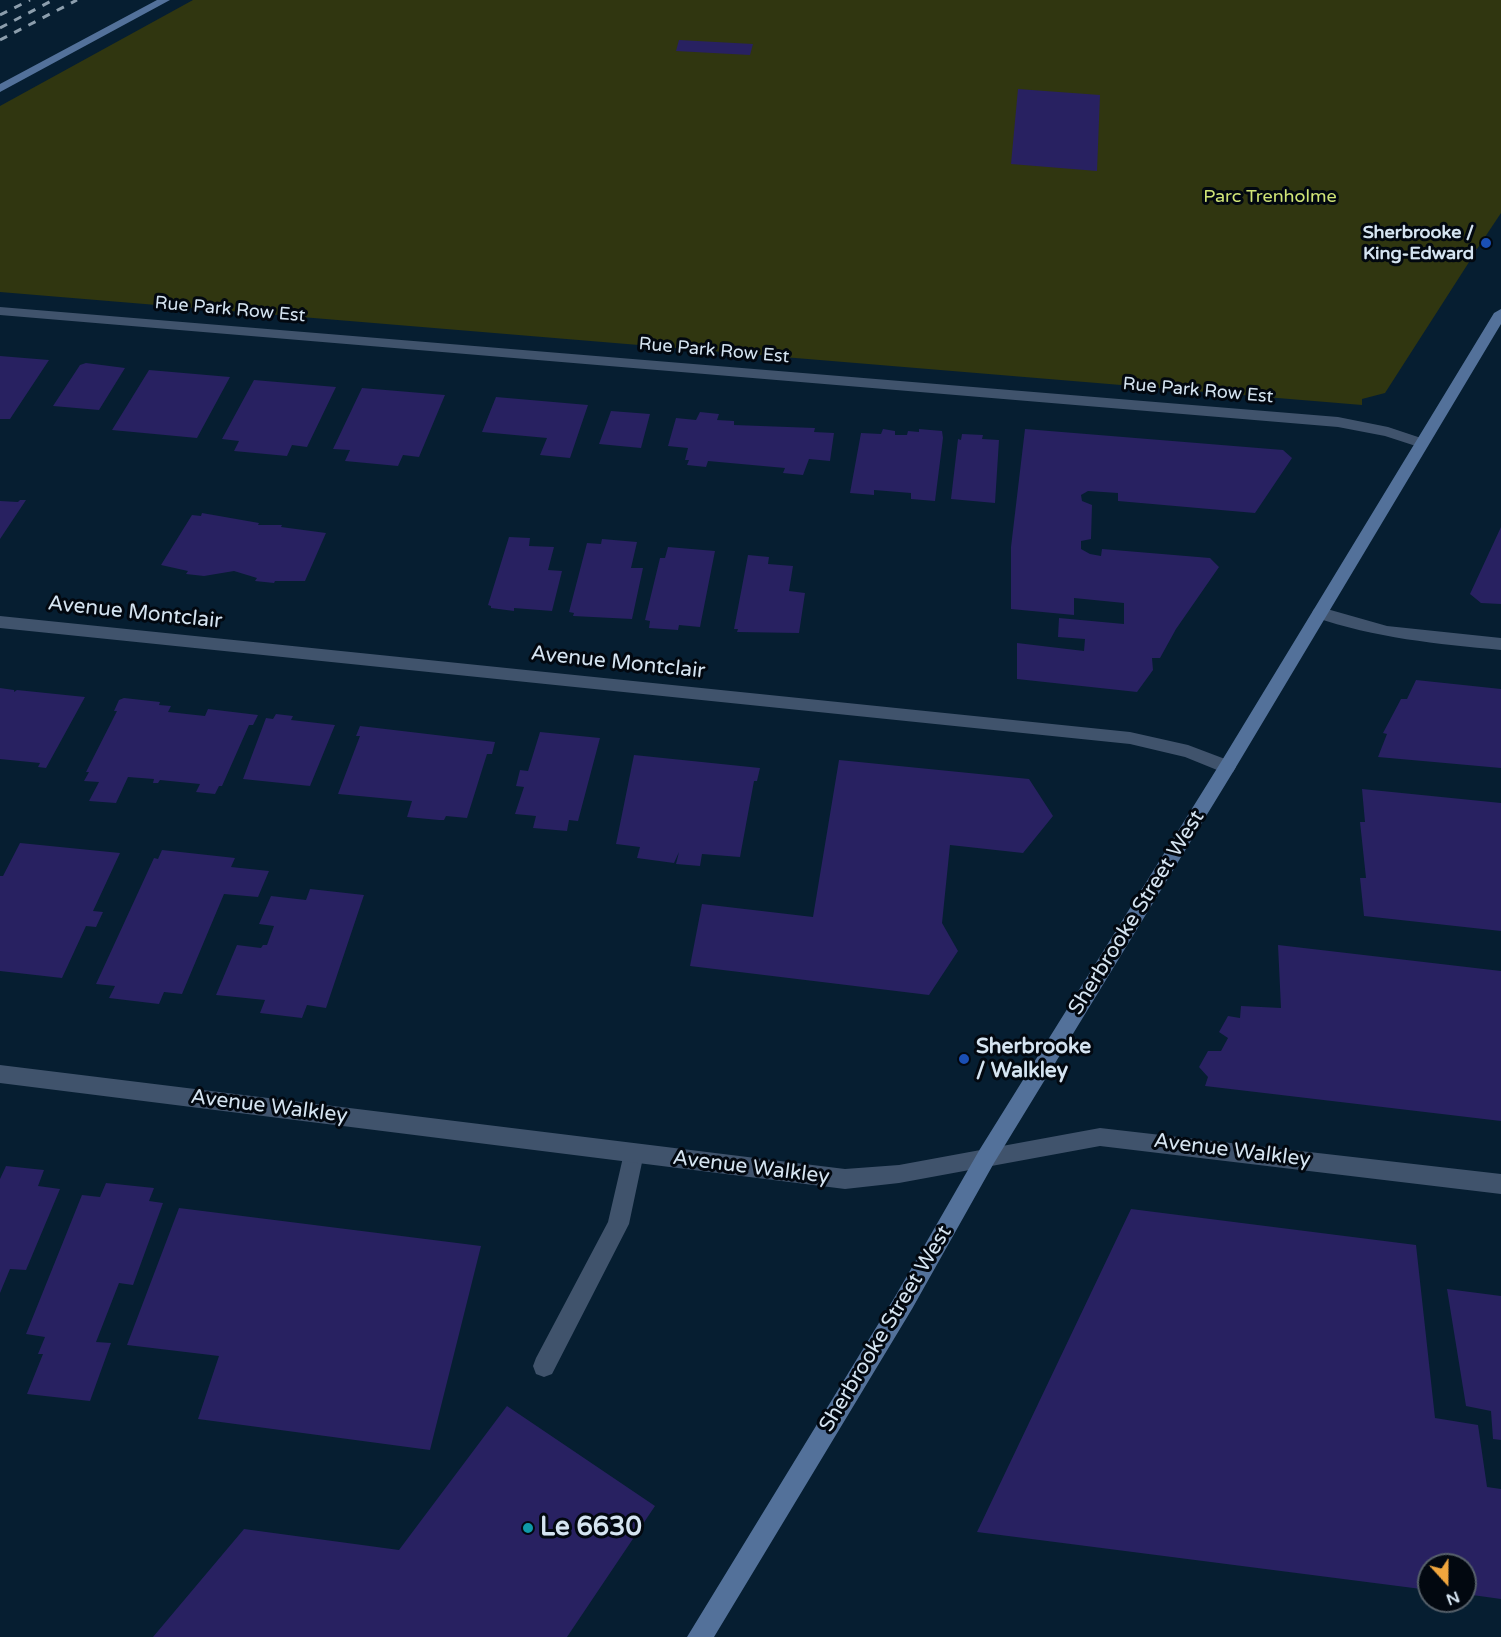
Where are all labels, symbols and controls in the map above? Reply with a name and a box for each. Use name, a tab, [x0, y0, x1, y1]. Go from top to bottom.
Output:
park label: Parc Trenholme	[1203, 186, 1337, 208]
place label: Sherbrooke / King-Edward	[1363, 222, 1474, 264]
marker: Sherbrooke / King-Edward	[1479, 236, 1493, 250]
street label: Rue Park Row Est	[154, 293, 306, 327]
street label: Rue Park Row Est	[638, 334, 790, 368]
street label: Rue Park Row Est	[1122, 374, 1274, 408]
street label: Avenue Montclair	[47, 591, 223, 635]
street label: Avenue Montclair	[530, 641, 706, 685]
street label: Sherbrooke Street West	[1064, 806, 1210, 1020]
place label: Sherbrooke / Walkley	[976, 1034, 1091, 1084]
marker: Sherbrooke / Walkley	[957, 1052, 971, 1066]
street label: Avenue Walkley	[189, 1085, 349, 1129]
street label: Avenue Walkley	[1152, 1129, 1312, 1173]
street label: Avenue Walkley	[671, 1146, 831, 1190]
street label: Sherbrooke Street West	[814, 1221, 958, 1437]
place label: Le 6630	[540, 1512, 642, 1544]
marker: Le 6630	[521, 1521, 535, 1535]
north arrow	[1417, 1553, 1477, 1613]
text: N	[1443, 1586, 1462, 1610]

